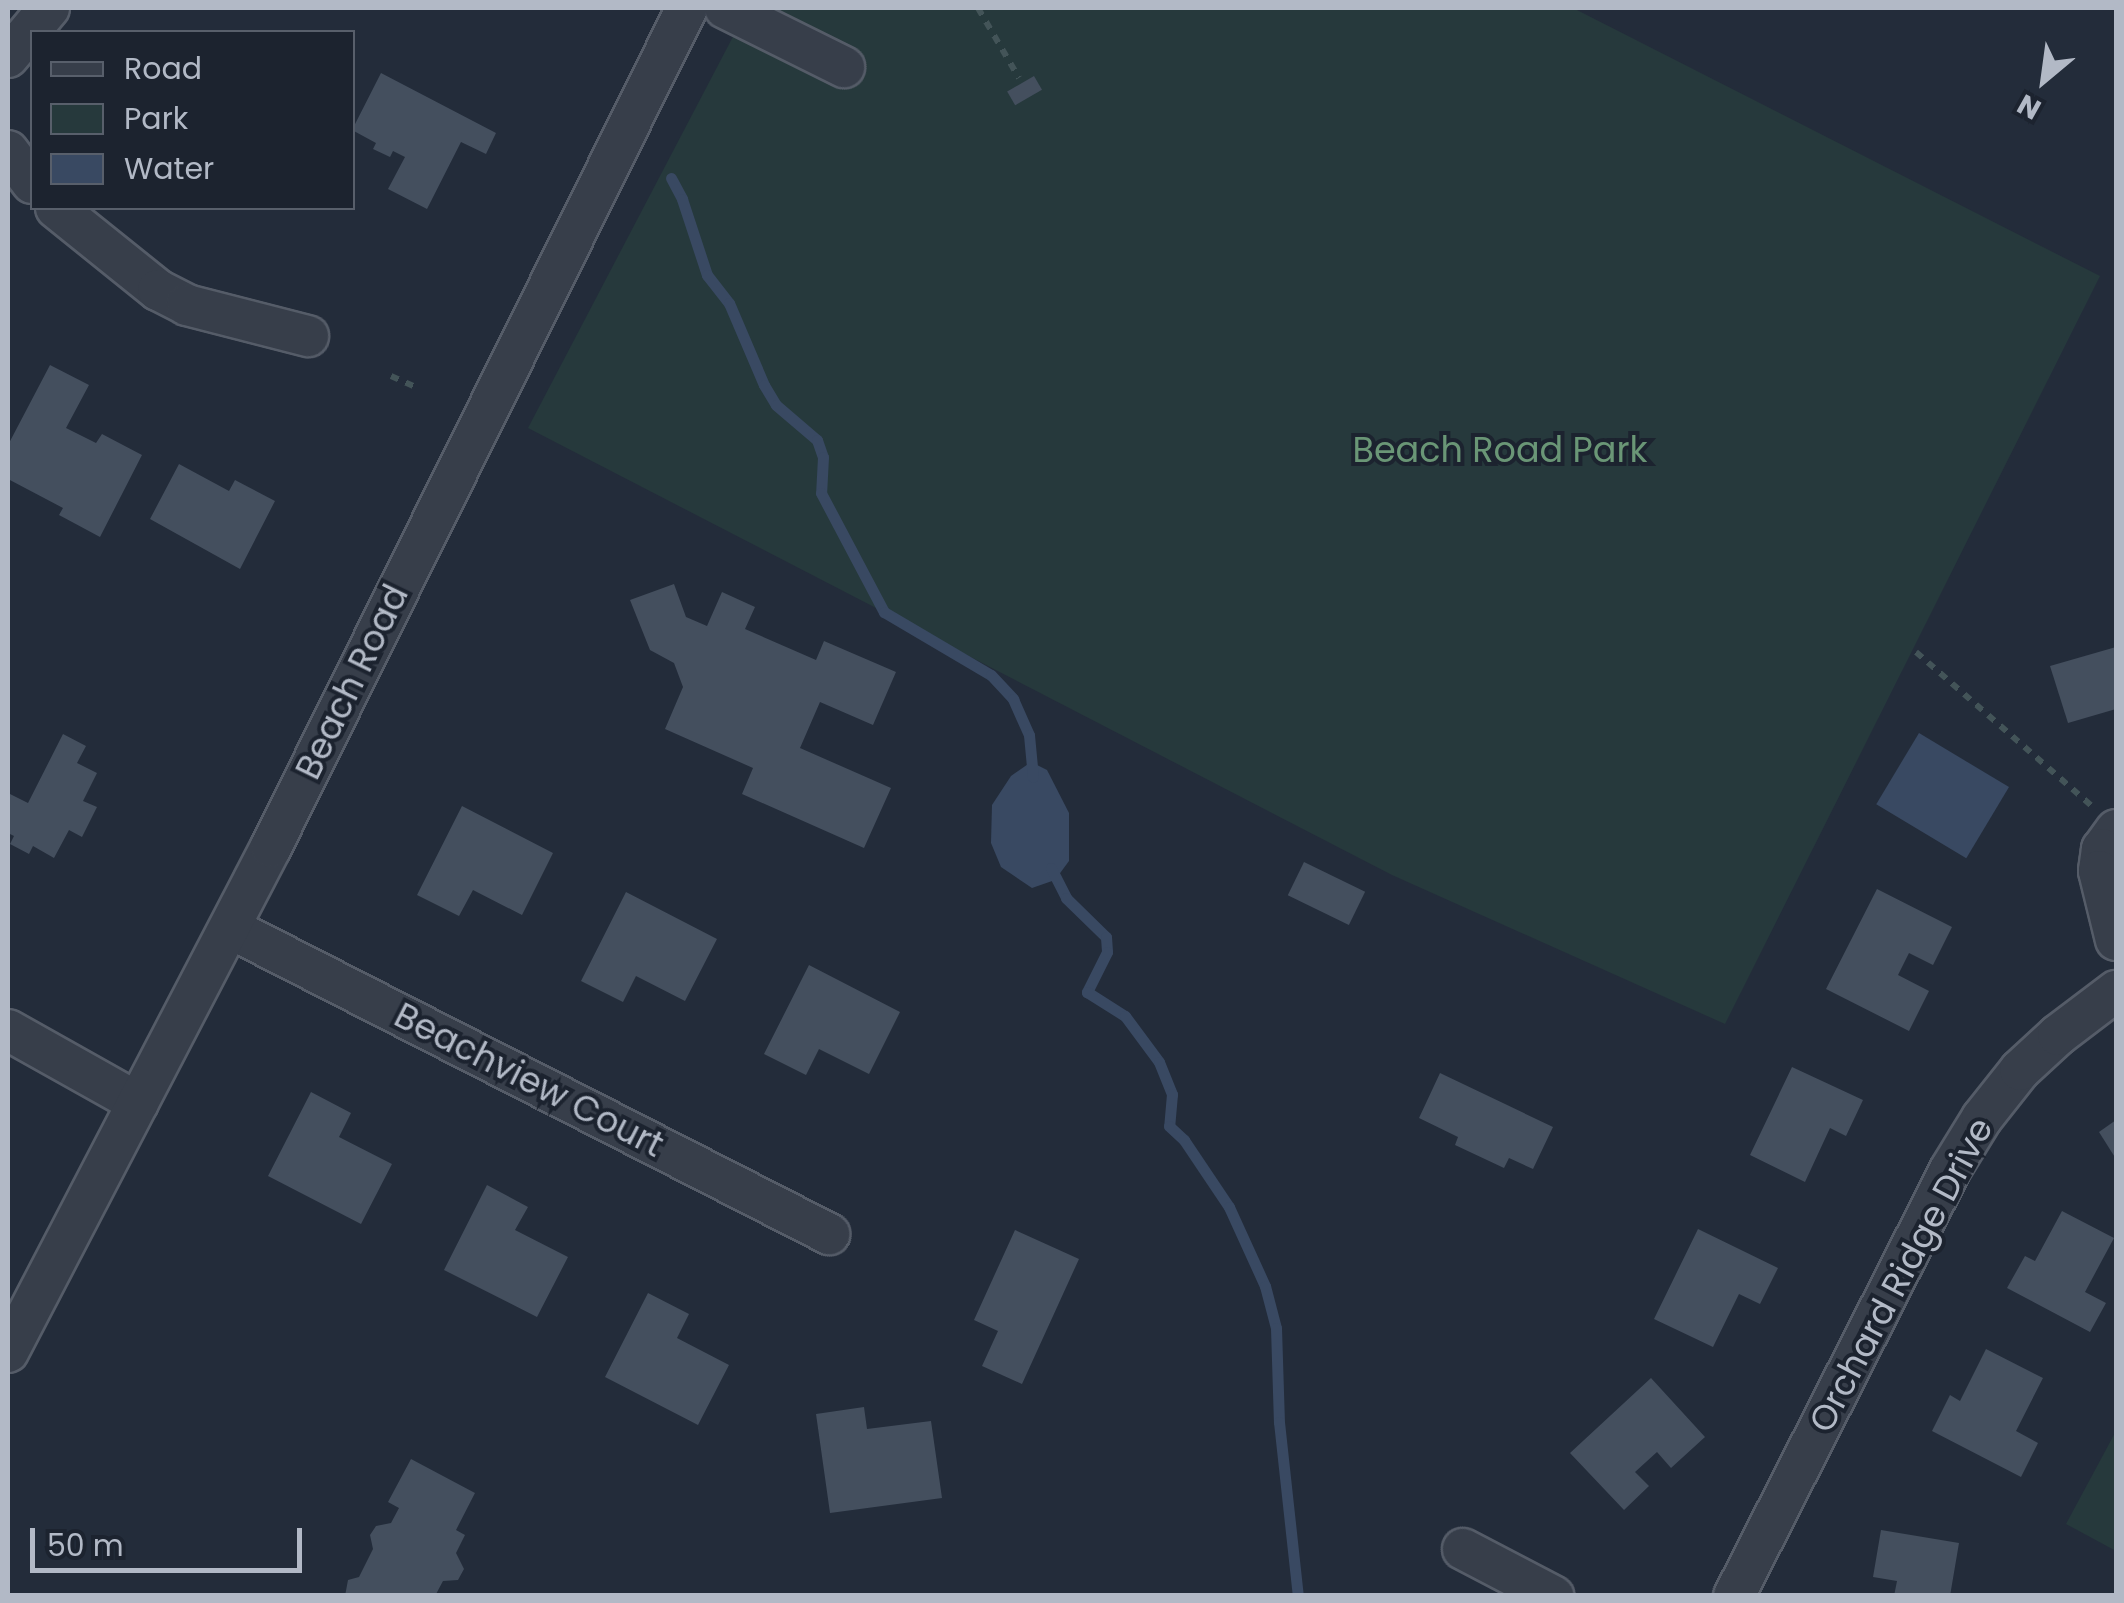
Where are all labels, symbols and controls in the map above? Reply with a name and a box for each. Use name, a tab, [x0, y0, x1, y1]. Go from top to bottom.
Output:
legend	[30, 30, 355, 210]
north arrow	[1994, 30, 2094, 130]
text: Road	[124, 47, 202, 90]
text: N	[2011, 85, 2048, 129]
text: Park	[124, 97, 188, 140]
text: Water	[124, 147, 214, 190]
park label: Beach Road Park	[1352, 429, 1648, 471]
street label: Beach Road	[287, 578, 417, 786]
street label: Beachview Court	[388, 994, 670, 1166]
street label: Orchard Ridge Drive	[1800, 1111, 2002, 1439]
scale bar	[35, 1508, 308, 1570]
text: 50 m	[47, 1524, 124, 1567]

